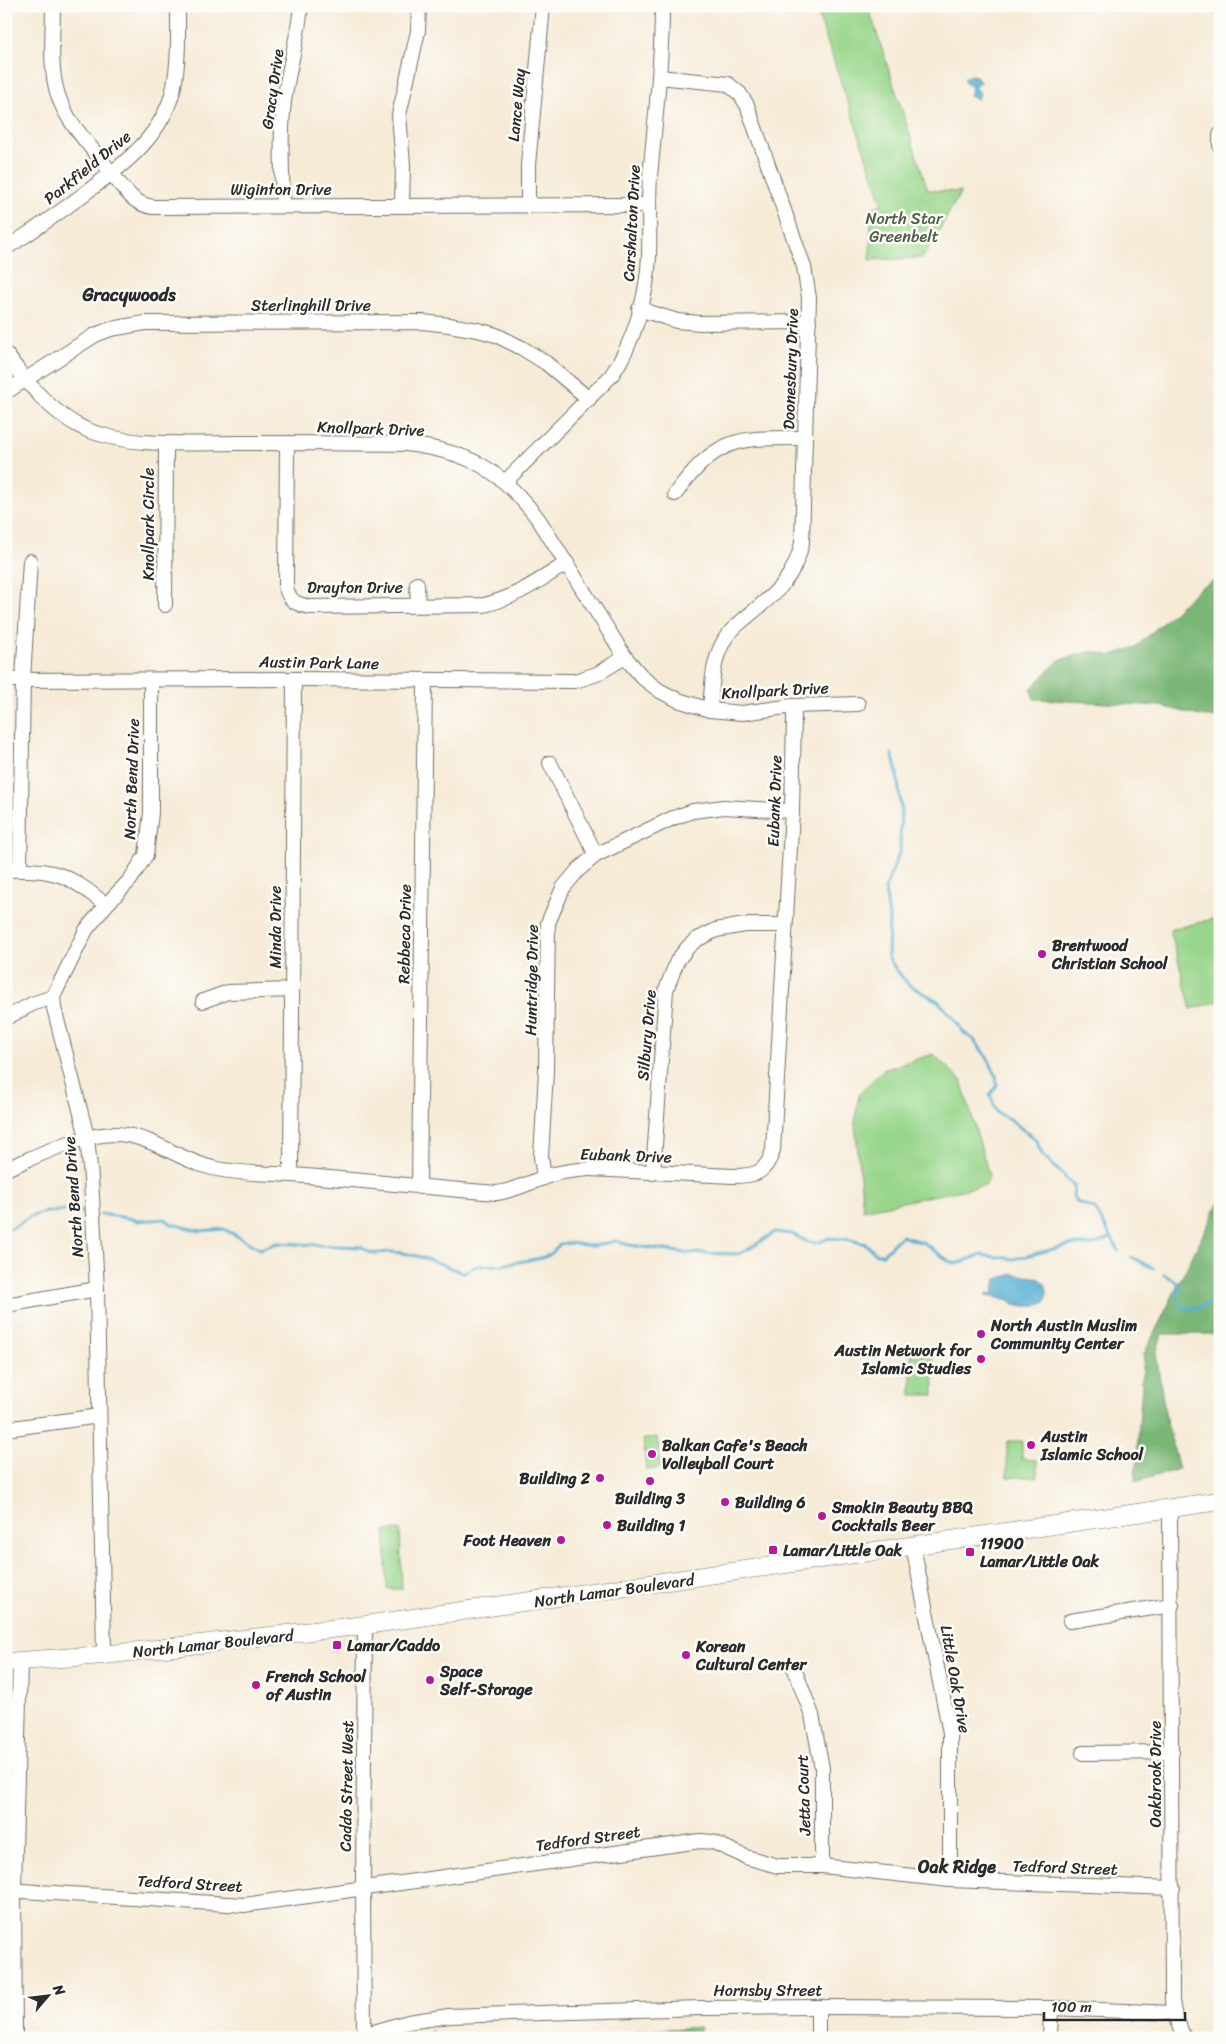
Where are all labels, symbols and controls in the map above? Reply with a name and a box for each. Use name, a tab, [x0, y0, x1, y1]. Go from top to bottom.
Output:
street label: Gracy Drive	[253, 47, 293, 131]
street label: Lance Way	[499, 67, 534, 143]
street label: Parkfield Drive	[37, 123, 138, 212]
street label: Carshalton Drive	[614, 164, 649, 282]
street label: Wiginton Drive	[230, 175, 332, 204]
park label: North Star Greenbelt	[866, 204, 944, 251]
district label: Gracywoods	[81, 279, 176, 311]
street label: Sterlinghill Drive	[251, 291, 371, 320]
street label: Doonesbury Drive	[774, 308, 807, 430]
street label: Knollpark Drive	[317, 412, 425, 445]
street label: Knollpark Circle	[134, 467, 163, 581]
street label: Drayton Drive	[307, 573, 403, 602]
street label: Austin Park Lane	[258, 647, 379, 678]
street label: Knollpark Drive	[721, 673, 829, 708]
street label: North Bend Drive	[115, 718, 148, 840]
street label: Eubank Drive	[758, 755, 791, 847]
street label: Rebbeca Drive	[389, 884, 420, 984]
street label: Minda Drive	[261, 886, 290, 968]
street label: Huntridge Drive	[516, 924, 547, 1036]
place label: Brentwood Christian School	[1051, 931, 1169, 978]
marker: Brentwood Christian School	[1036, 948, 1048, 960]
street label: Silbury Drive	[628, 988, 665, 1082]
street label: North Bend Drive	[55, 1135, 92, 1258]
street label: Eubank Drive	[580, 1139, 672, 1172]
place label: North Austin Muslim Community Center	[990, 1311, 1137, 1358]
marker: North Austin Muslim Community Center	[975, 1328, 987, 1340]
place label: Austin Network for Islamic Studies	[833, 1336, 972, 1383]
marker: Austin Network for Islamic Studies	[975, 1353, 987, 1365]
place label: Austin Islamic School	[1040, 1422, 1145, 1469]
place label: Balkan Cafe's Beach Volleyball Court	[662, 1431, 808, 1478]
marker: Austin Islamic School	[1025, 1439, 1037, 1451]
marker: Balkan Cafe's Beach Volleyball Court	[646, 1448, 658, 1460]
place label: Building 2	[519, 1464, 591, 1493]
marker: Building 2	[594, 1472, 606, 1484]
marker: Building 3	[644, 1475, 656, 1487]
place label: Building 3	[615, 1484, 685, 1513]
place label: Building 6	[735, 1488, 806, 1517]
place label: Smokin Beauty BBQ Cocktails Beer	[831, 1493, 973, 1540]
marker: Building 6	[719, 1496, 731, 1508]
marker: Smokin Beauty BBQ Cocktails Beer	[816, 1510, 828, 1522]
place label: Building 1	[617, 1511, 685, 1540]
marker: Building 1	[601, 1519, 613, 1531]
place label: Foot Heaven	[462, 1526, 551, 1555]
place label: 11900 Lamar/Little Oak	[980, 1529, 1100, 1576]
marker: Foot Heaven	[555, 1534, 567, 1546]
place label: Lamar/Little Oak	[783, 1536, 903, 1565]
marker: Lamar/Little Oak	[767, 1544, 779, 1556]
marker: 11900 Lamar/Little Oak	[964, 1546, 976, 1558]
street label: North Lamar Boulevard	[532, 1565, 698, 1616]
street label: North Lamar Boulevard	[131, 1620, 296, 1666]
street label: Little Oak Drive	[932, 1623, 979, 1735]
place label: Lamar/Caddo	[347, 1631, 441, 1660]
place label: Korean Cultural Center	[695, 1632, 808, 1679]
marker: Lamar/Caddo	[331, 1639, 343, 1651]
marker: Korean Cultural Center	[680, 1649, 692, 1661]
place label: Space Self-Storage	[439, 1657, 533, 1704]
place label: French School of Austin	[265, 1662, 367, 1709]
marker: Space Self-Storage	[424, 1674, 436, 1686]
marker: French School of Austin	[250, 1679, 262, 1691]
street label: Caddo Street West	[331, 1720, 362, 1852]
street label: Oakbrook Drive	[1141, 1721, 1170, 1827]
street label: Jetta Court	[788, 1754, 819, 1837]
street label: Tedford Street	[534, 1817, 642, 1860]
district label: Oak Ridge	[918, 1851, 996, 1883]
street label: Tedford Street	[1012, 1851, 1118, 1884]
street label: Tedford Street	[137, 1866, 243, 1901]
north arrow	[22, 1972, 72, 2022]
street label: Hornsby Street	[714, 1976, 822, 2005]
text: N	[45, 1979, 72, 2001]
scale bar	[1044, 1989, 1185, 2021]
text: 100 m	[1051, 1994, 1092, 2020]

